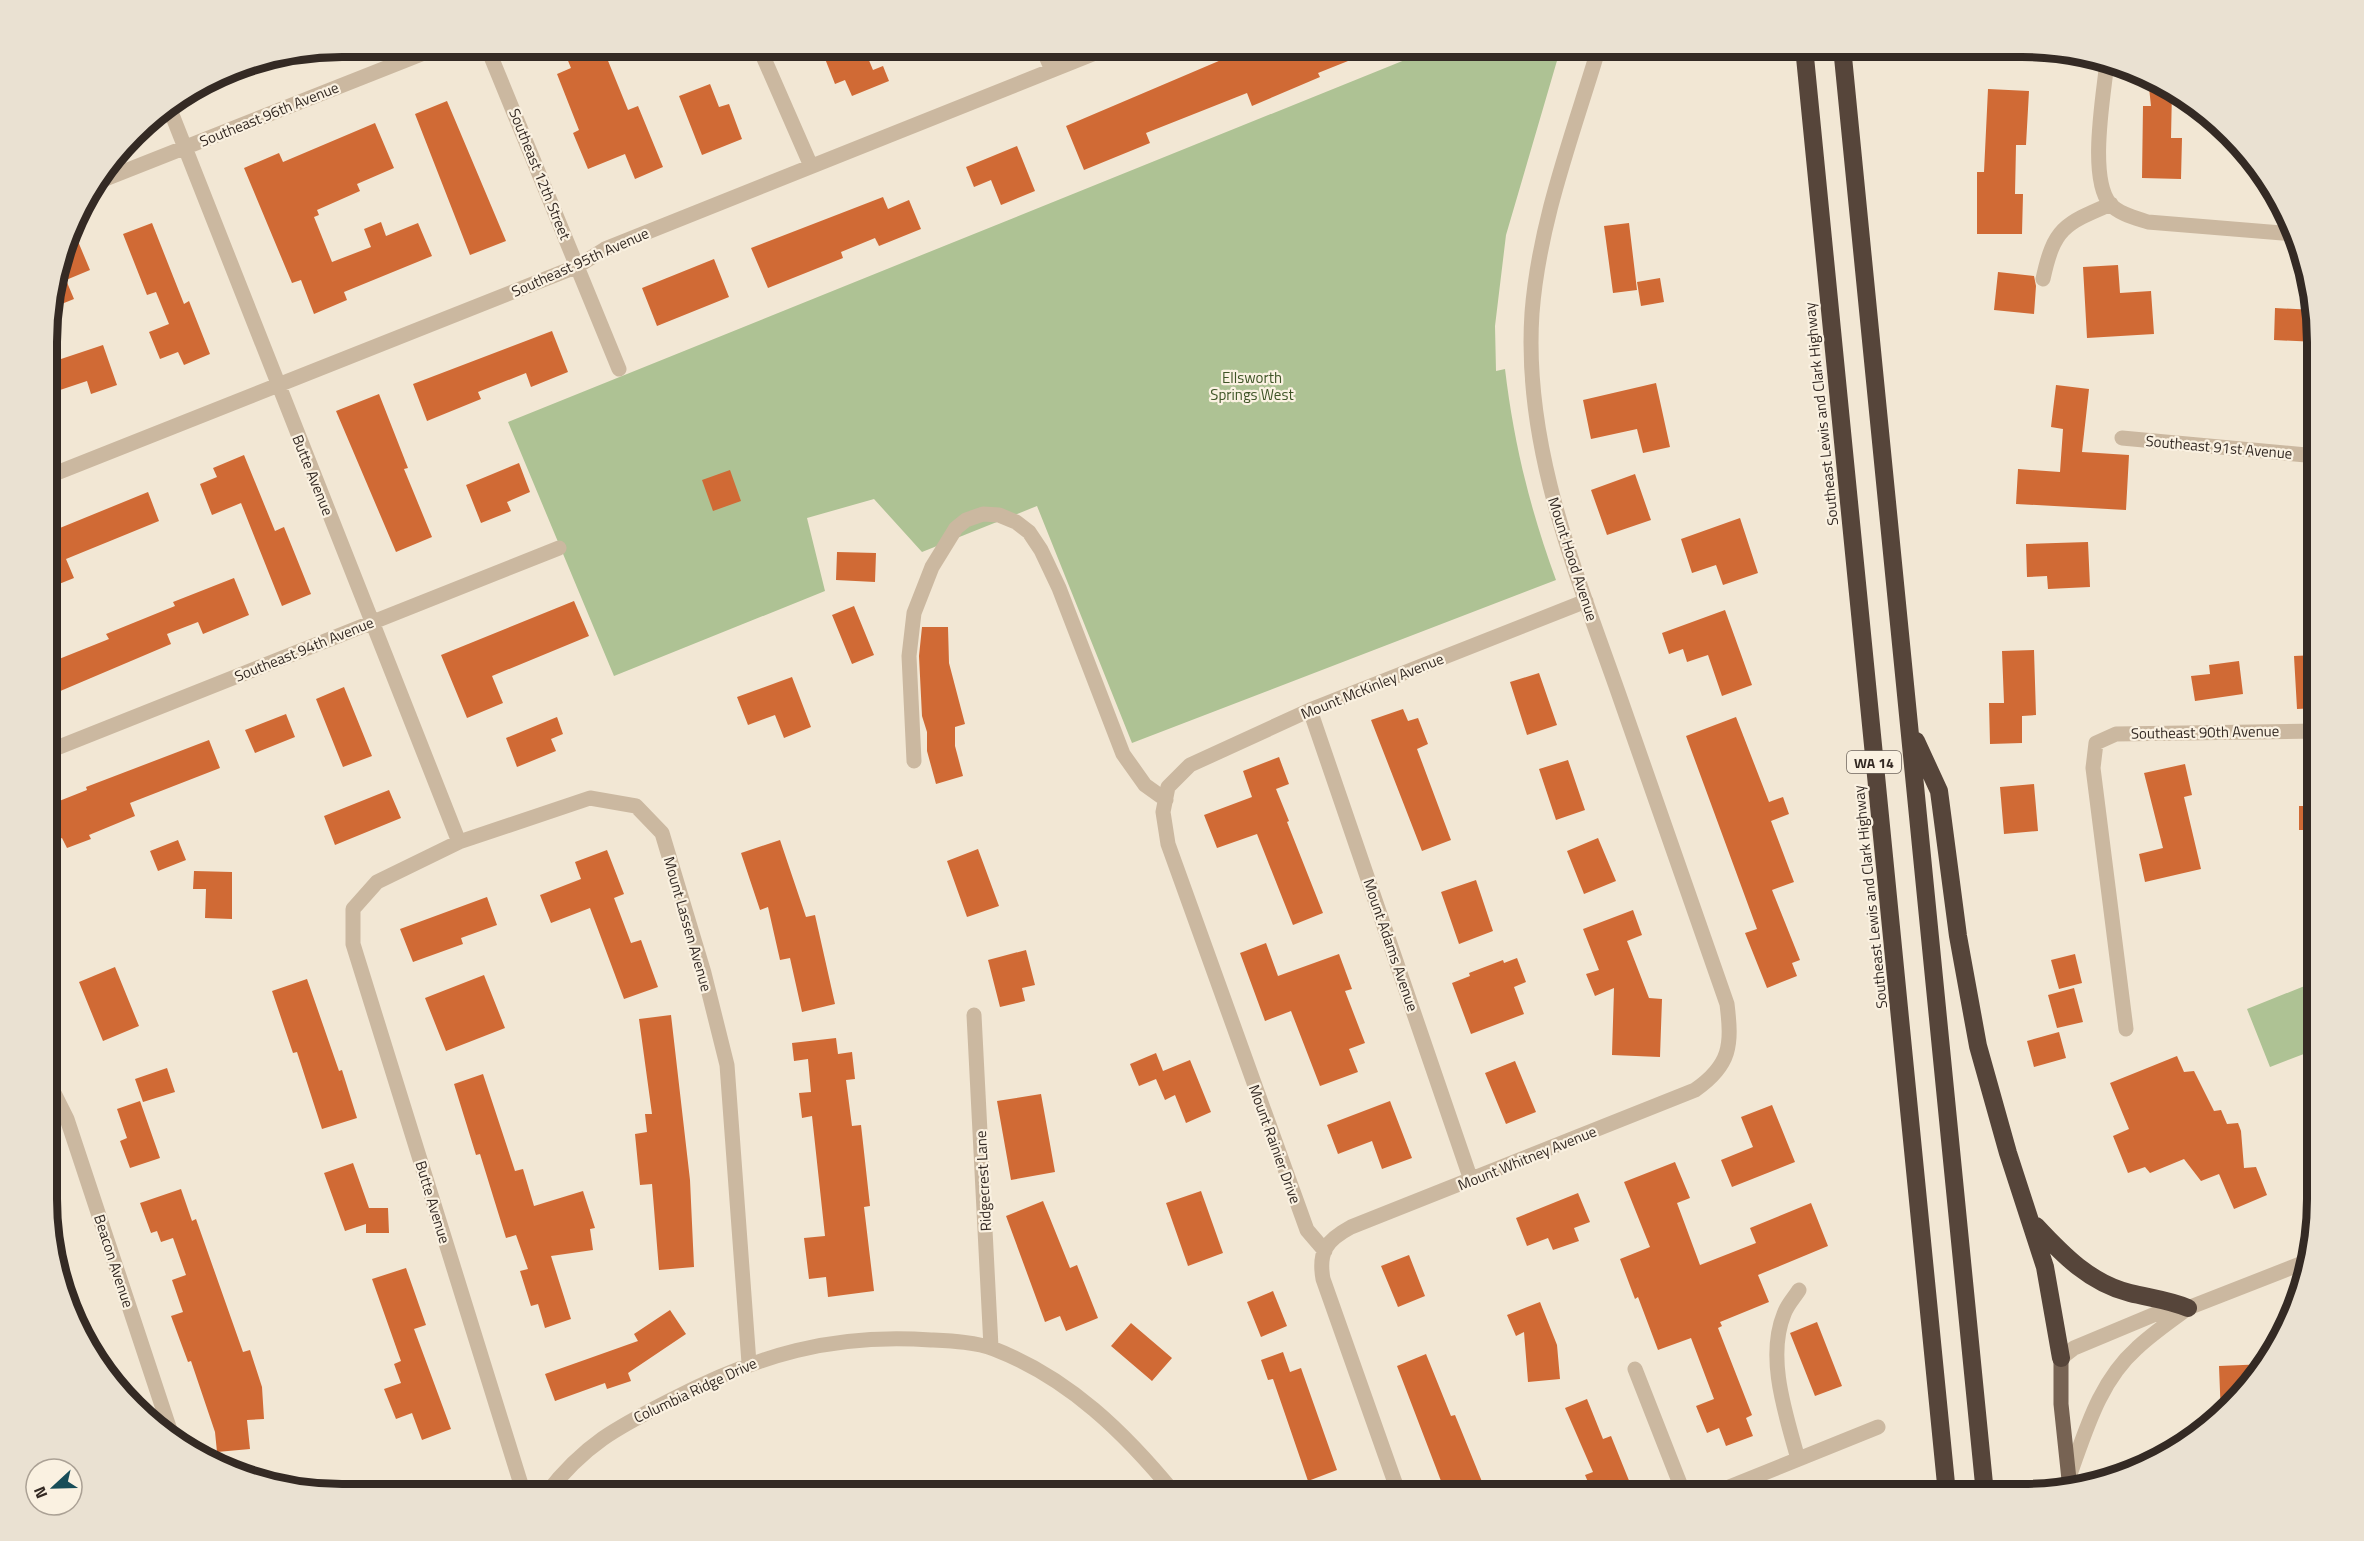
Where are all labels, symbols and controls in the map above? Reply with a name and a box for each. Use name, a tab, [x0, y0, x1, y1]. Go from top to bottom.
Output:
street label: Southeast 96th Avenue	[196, 76, 342, 152]
street label: Southeast 12th Street	[503, 105, 577, 244]
street label: Southeast 95th Avenue	[508, 221, 652, 303]
street label: Southeast Lewis and Clark Highway	[1798, 301, 1844, 527]
park label: Ellsworth Springs West	[1210, 366, 1294, 406]
street label: Southeast 91st Avenue	[2145, 429, 2293, 465]
street label: Butte Avenue	[286, 431, 340, 519]
street label: Mount Hood Avenue	[1542, 494, 1604, 624]
street label: Southeast 94th Avenue	[231, 611, 377, 687]
street label: Mount McKinley Avenue	[1297, 647, 1447, 725]
street label: Southeast 90th Avenue	[2131, 719, 2279, 745]
road number: WA 14	[1847, 751, 1901, 773]
street label: Southeast Lewis and Clark Highway	[1847, 784, 1893, 1010]
street label: Mount Lassen Avenue	[658, 854, 718, 994]
street label: Mount Adams Avenue	[1357, 876, 1425, 1014]
street label: Mount Rainier Drive	[1243, 1081, 1307, 1207]
street label: Mount Whitney Avenue	[1454, 1120, 1600, 1196]
street label: Ridgecrest Lane	[969, 1130, 997, 1232]
street label: Butte Avenue	[409, 1158, 457, 1246]
street label: Beacon Avenue	[88, 1211, 140, 1311]
street label: Columbia Ridge Drive	[630, 1351, 760, 1429]
north arrow	[24, 1457, 84, 1517]
text: N	[27, 1483, 53, 1502]

